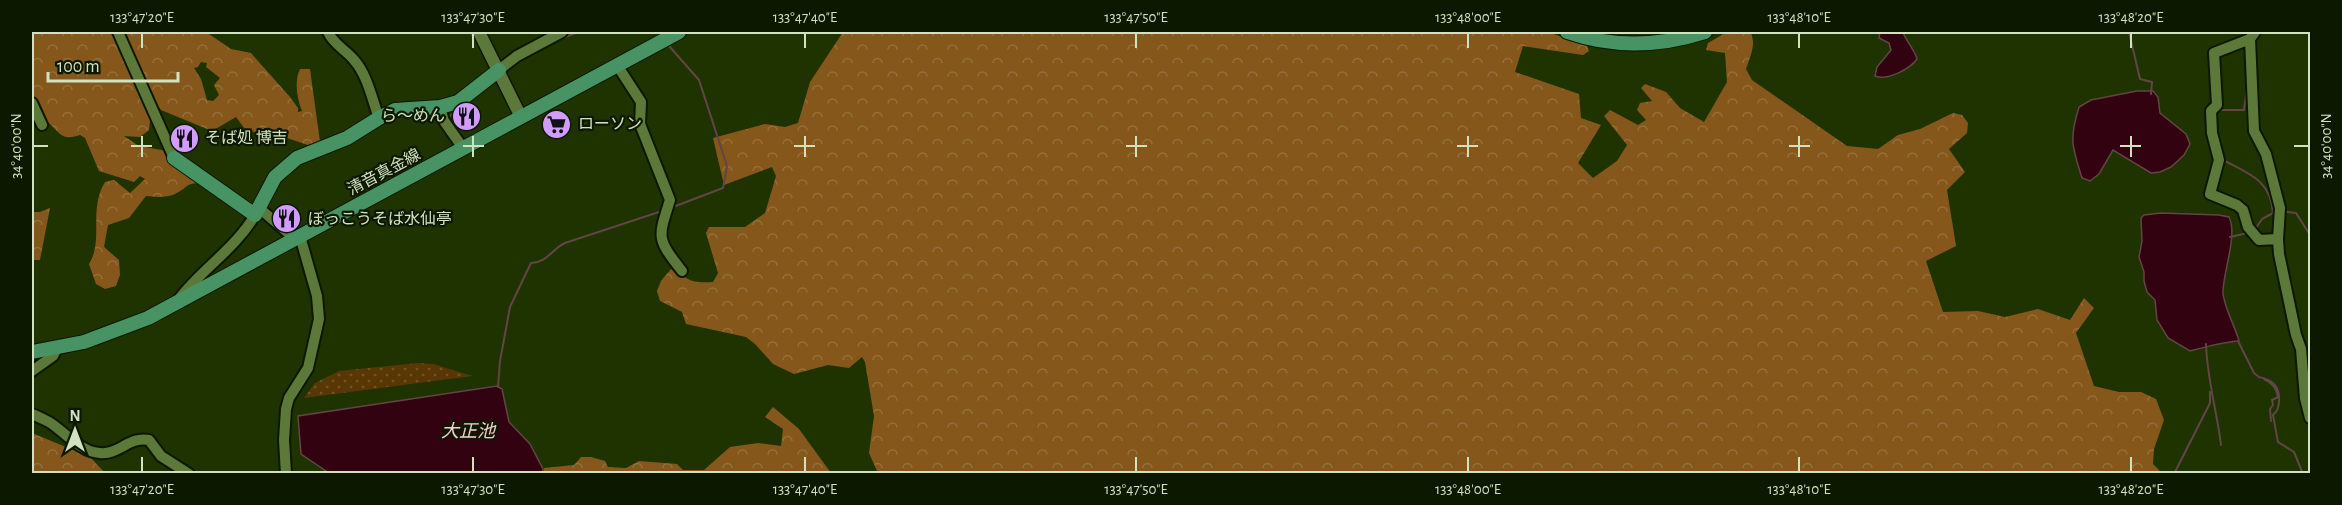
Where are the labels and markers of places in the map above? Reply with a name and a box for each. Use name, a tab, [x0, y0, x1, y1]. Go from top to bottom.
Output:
restaurant icon: ら～めん	[450, 100, 482, 132]
place label: ら～めん	[381, 108, 445, 124]
supermarket icon: ローソン	[541, 108, 573, 140]
place label: ローソン	[578, 116, 642, 132]
restaurant icon: そば処 博吉	[168, 122, 200, 154]
place label: そば処 博吉	[205, 129, 288, 146]
restaurant icon: ぼっこうそば水仙亭	[271, 203, 303, 235]
place label: ぼっこうそば水仙亭	[308, 210, 452, 227]

